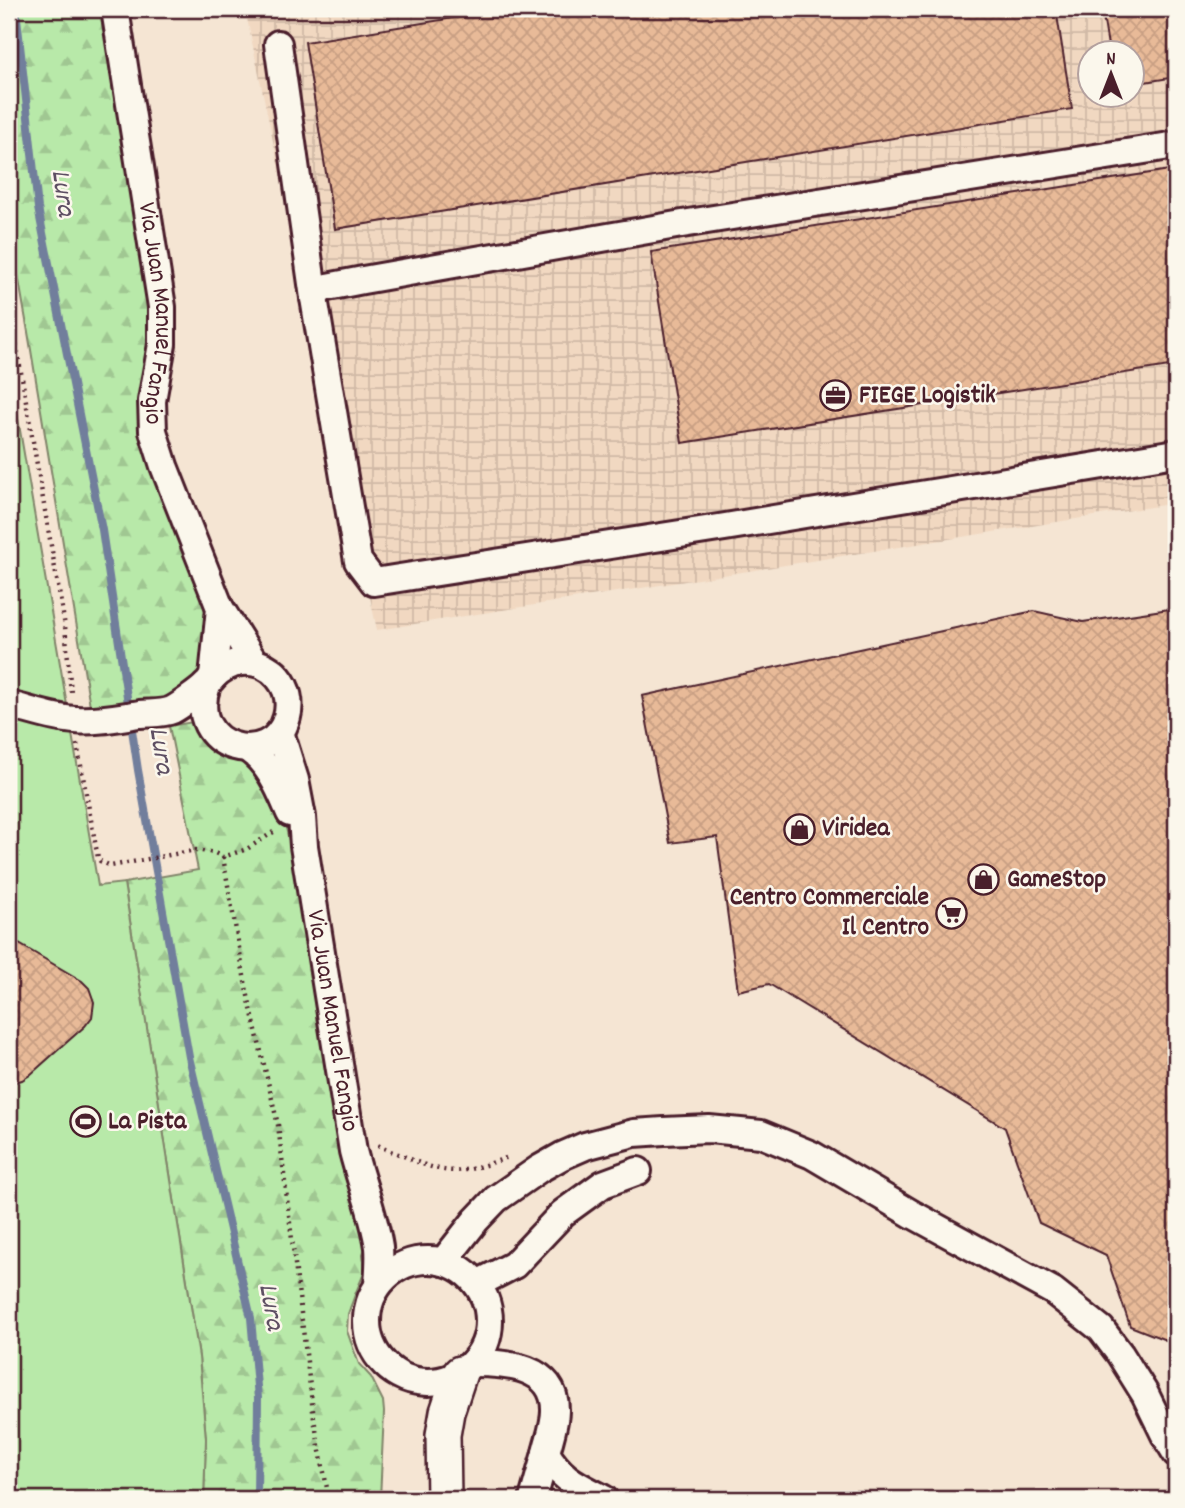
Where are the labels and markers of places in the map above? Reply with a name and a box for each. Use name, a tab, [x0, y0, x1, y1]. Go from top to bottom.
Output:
place label: FIEGE Logistik	[859, 378, 996, 415]
office icon: FIEGE Logistik	[819, 379, 853, 413]
place label: Viridea	[822, 811, 890, 848]
shop icon: Viridea	[782, 812, 816, 846]
place label: GameStop	[1007, 862, 1106, 899]
shop icon: GameStop	[967, 863, 1001, 897]
place label: Centro Commerciale Il Centro	[730, 880, 929, 947]
supermarket icon: Centro Commerciale Il Centro	[935, 896, 969, 930]
place label: La Pista	[108, 1104, 187, 1141]
sports icon: La Pista	[68, 1105, 102, 1139]

